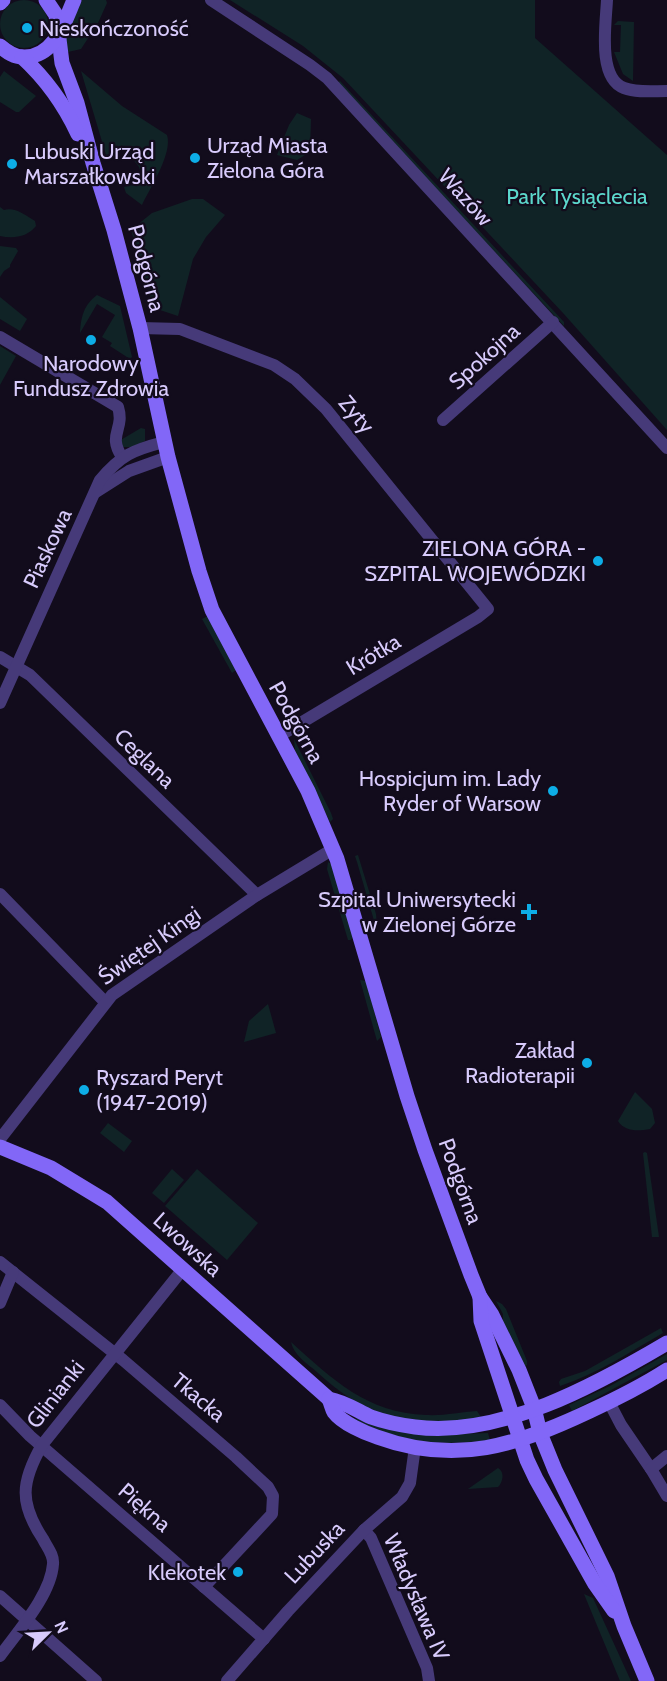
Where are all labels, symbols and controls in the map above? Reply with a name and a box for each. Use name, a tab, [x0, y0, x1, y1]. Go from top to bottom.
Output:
place label: Nieskończoność	[39, 15, 189, 42]
marker: Nieskończoność	[20, 21, 34, 35]
place label: Urząd Miasta Zielona Góra	[207, 132, 328, 184]
place label: Lubuski Urząd Marszałkowski	[24, 138, 155, 190]
marker: Urząd Miasta Zielona Góra	[188, 151, 202, 165]
marker: Lubuski Urząd Marszałkowski	[5, 157, 19, 171]
street label: Wazów	[433, 163, 499, 232]
park label: Park Tysiąclecia	[506, 183, 648, 210]
street label: Podgórna	[122, 221, 171, 315]
street label: Spokojna	[443, 317, 526, 395]
marker: Narodowy Fundusz Zdrowia	[84, 333, 98, 347]
place label: Narodowy Fundusz Zdrowia	[13, 350, 169, 402]
street label: Zyty	[333, 390, 380, 439]
street label: Piaskowa	[17, 504, 78, 592]
place label: ZIELONA GÓRA - SZPITAL WOJEWÓDZKI	[364, 535, 586, 587]
marker: ZIELONA GÓRA - SZPITAL WOJEWÓDZKI	[591, 554, 605, 568]
street label: Krótka	[341, 627, 406, 681]
street label: Podgórna	[263, 677, 330, 768]
street label: Ceglana	[109, 723, 181, 794]
place label: Hospicjum im. Lady Ryder of Warsow	[359, 765, 541, 817]
marker: Hospicjum im. Lady Ryder of Warsow	[546, 784, 560, 798]
place label: Szpital Uniwersytecki w Zielonej Górze	[318, 886, 516, 938]
street label: Świętej Kingi	[93, 900, 206, 991]
marker: Szpital Uniwersytecki w Zielonej Górze	[520, 903, 538, 921]
place label: Zakład Radioterapii	[465, 1037, 575, 1089]
marker: Zakład Radioterapii	[580, 1056, 594, 1070]
place label: Ryszard Peryt (1947-2019)	[96, 1064, 224, 1116]
marker: Ryszard Peryt (1947-2019)	[77, 1083, 91, 1097]
street label: Podgórna	[433, 1135, 489, 1228]
street label: Lwowska	[148, 1206, 228, 1283]
street label: Glinianki	[20, 1355, 90, 1434]
street label: Tkacka	[166, 1367, 232, 1428]
street label: Piękna	[113, 1477, 177, 1538]
street label: Lubuska	[279, 1515, 350, 1589]
street label: Władysława IV	[378, 1530, 456, 1665]
place label: Klekotek	[147, 1559, 226, 1586]
marker: Klekotek	[231, 1565, 245, 1579]
north arrow	[18, 1603, 78, 1663]
text: N	[50, 1618, 72, 1636]

